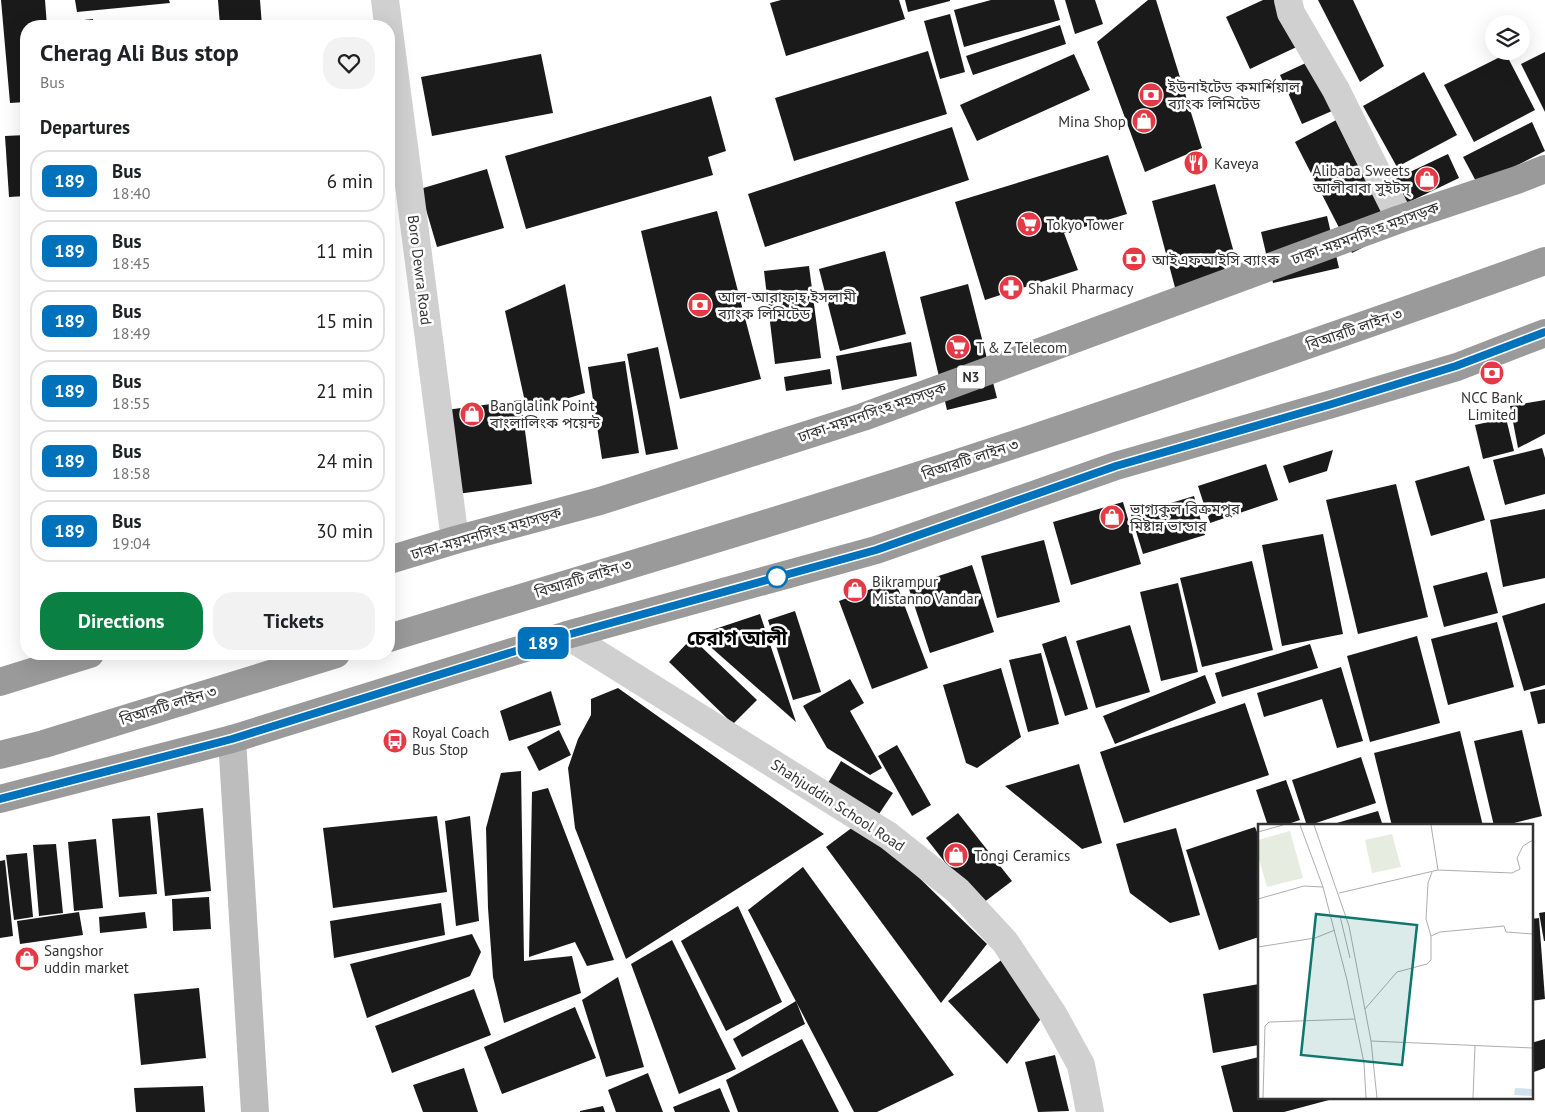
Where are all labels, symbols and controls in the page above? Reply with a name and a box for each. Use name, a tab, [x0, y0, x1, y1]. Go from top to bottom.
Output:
map controls	[1485, 15, 1530, 60]
button: layers	[1485, 15, 1530, 60]
text: Cherag Ali Bus stop	[40, 37, 239, 68]
button: heart	[323, 37, 375, 89]
text: Bus	[40, 72, 65, 92]
place label: ইউনাইটেড কমার্শিয়াল ব্যাংক লিমিটেড	[1167, 77, 1301, 113]
bank icon: ইউনাইটেড কমার্শিয়াল ব্যাংক লিমিটেড	[1138, 82, 1164, 108]
shop icon: Mina Shop	[1131, 108, 1157, 134]
place label: Mina Shop	[1058, 112, 1126, 131]
text: Departures	[40, 115, 130, 139]
restaurant icon: Kaveya	[1183, 150, 1209, 176]
place label: Kaveya	[1214, 154, 1259, 173]
text: Bus	[112, 159, 141, 183]
place label: Alibaba Sweets আলীবাবা সুইটস্	[1312, 161, 1411, 197]
shop icon: Alibaba Sweets আলীবাবা সুইটস্	[1414, 166, 1440, 192]
text: 189	[54, 169, 85, 192]
text: 6 min	[327, 169, 373, 193]
text: 18:40	[112, 183, 150, 203]
street label: ঢাকা-ময়মনসিংহ মহাসড়ক	[1288, 197, 1442, 269]
supermarket icon: Tokyo Tower	[1016, 211, 1042, 237]
street label: Boro Dewra Road	[404, 214, 436, 326]
place label: Tokyo Tower	[1046, 215, 1124, 234]
text: Bus	[112, 229, 141, 253]
text: 189	[54, 239, 85, 262]
text: 11 min	[316, 239, 373, 263]
bank icon: আইএফআইসি ব্যাংক	[1121, 246, 1147, 272]
place label: আইএফআইসি ব্যাংক	[1151, 250, 1280, 269]
text: 18:45	[112, 253, 150, 273]
pharmacy icon: Shakil Pharmacy	[998, 275, 1024, 301]
place label: Shakil Pharmacy	[1028, 279, 1134, 298]
place label: আল-আরাফাহ্ ইসলামী ব্যাংক লিমিটেড	[717, 287, 857, 323]
bank icon: আল-আরাফাহ্ ইসলামী ব্যাংক লিমিটেড	[687, 292, 713, 318]
text: Bus	[112, 299, 141, 323]
street label: বিআরটি লাইন ৩	[1303, 304, 1405, 355]
text: 189	[54, 309, 85, 332]
text: 15 min	[316, 309, 373, 333]
text: 18:49	[112, 323, 150, 343]
supermarket icon: T & Z Telecom	[945, 334, 971, 360]
place label: T & Z Telecom	[976, 338, 1067, 357]
bank icon: NCC Bank Limited	[1479, 360, 1505, 386]
road number: N3	[957, 366, 985, 388]
text: Bus	[112, 369, 141, 393]
street label: ঢাকা-ময়মনসিংহ মহাসড়ক	[794, 377, 950, 447]
text: 189	[54, 379, 85, 402]
text: 21 min	[316, 379, 373, 403]
place label: NCC Bank Limited	[1461, 388, 1524, 424]
text: 18:55	[112, 393, 150, 413]
place label: Banglalink Point বাংলালিংক পয়েন্ট	[489, 396, 601, 432]
shop icon: Banglalink Point বাংলালিংক পয়েন্ট	[459, 401, 485, 427]
street label: বিআরটি লাইন ৩	[918, 434, 1021, 484]
text: Bus	[112, 439, 141, 463]
text: 189	[54, 449, 85, 472]
text: 24 min	[316, 449, 373, 473]
text: 18:58	[112, 463, 150, 483]
place label: ভাগ্যকুল বিক্রমপুর মিষ্টান্ন ভান্ডার	[1129, 499, 1241, 535]
street label: ঢাকা-ময়মনসিংহ মহাসড়ক	[408, 502, 564, 564]
shop icon: ভাগ্যকুল বিক্রমপুর মিষ্টান্ন ভান্ডার	[1099, 504, 1125, 530]
text: Bus	[112, 509, 141, 533]
text: 189	[54, 519, 85, 542]
text: 30 min	[316, 519, 373, 543]
text: 19:04	[112, 533, 150, 553]
street label: বিআরটি লাইন ৩	[531, 554, 634, 602]
unlabelled marker	[766, 566, 788, 588]
place label: Bikrampur Mistanno Vandar	[872, 572, 979, 608]
shop icon: Bikrampur Mistanno Vandar	[842, 577, 868, 603]
button: Directions	[40, 592, 203, 650]
button: Tickets	[213, 592, 375, 650]
district label: চেরাগ আলী	[687, 625, 788, 651]
line badge: 189	[514, 627, 572, 659]
text: 189	[528, 631, 558, 654]
street label: বিআরটি লাইন ৩	[116, 681, 219, 729]
place label: Royal Coach Bus Stop	[412, 723, 489, 759]
bus stop icon: Royal Coach Bus Stop	[382, 728, 408, 754]
street label: Shahjuddin School Road	[768, 755, 908, 855]
inset map	[1258, 824, 1532, 1100]
shop icon: Tongi Ceramics	[943, 842, 969, 868]
place label: Tongi Ceramics	[974, 846, 1070, 865]
place label: Sangshor uddin market	[44, 941, 129, 977]
shop icon: Sangshor uddin market	[14, 946, 40, 972]

